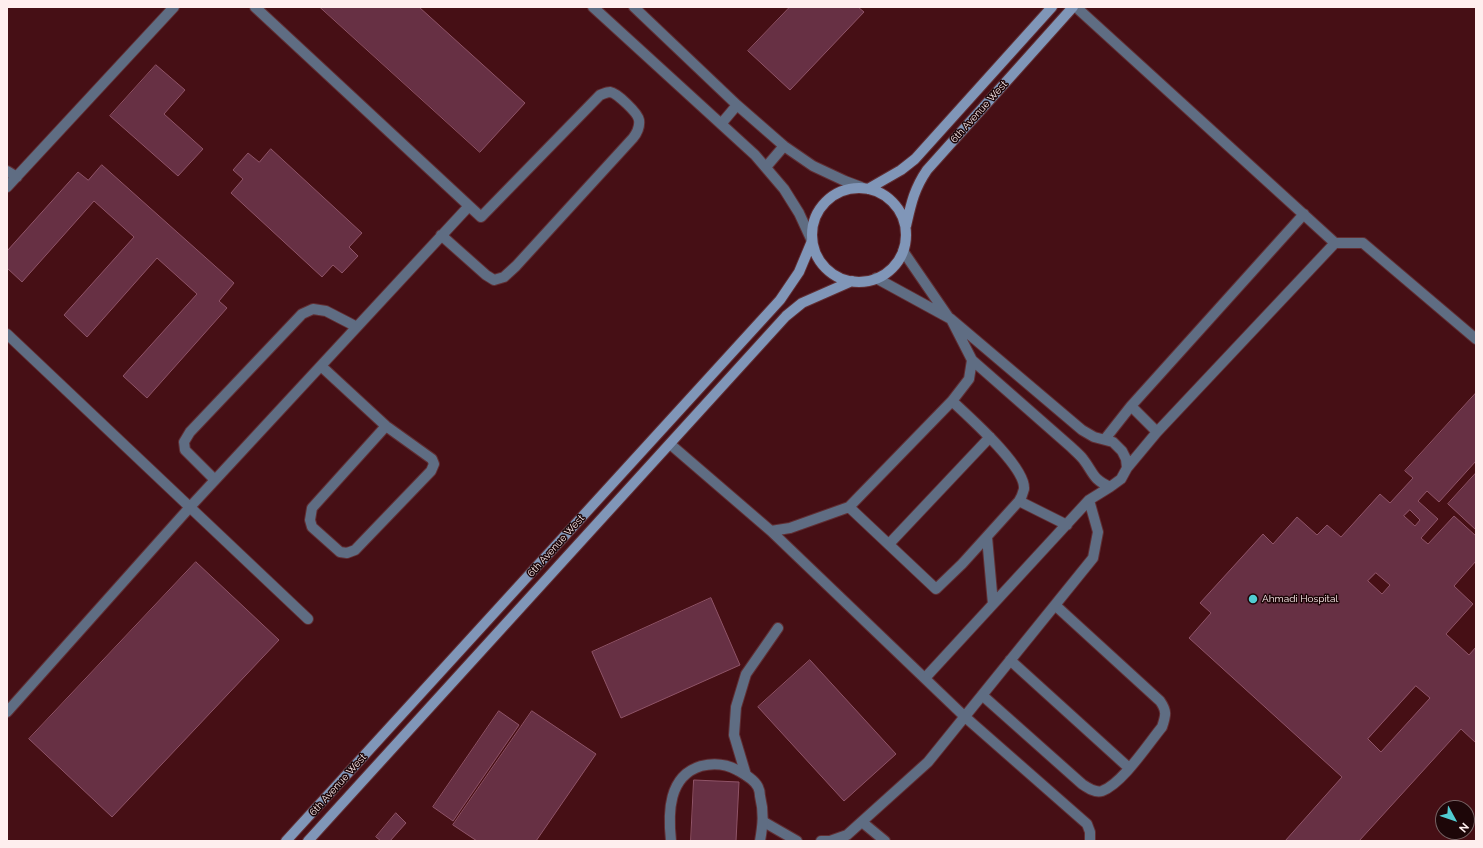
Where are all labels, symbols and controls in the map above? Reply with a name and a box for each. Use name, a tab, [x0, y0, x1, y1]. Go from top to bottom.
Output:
street label: 6th Avenue West	[948, 79, 1010, 145]
street label: 6th Avenue West	[525, 513, 587, 579]
marker: Ahmadi Hospital	[1247, 593, 1259, 605]
place label: Ahmadi Hospital	[1262, 593, 1338, 605]
street label: 6th Avenue West	[307, 752, 369, 818]
north arrow	[1435, 800, 1475, 840]
text: N	[1456, 820, 1471, 835]

